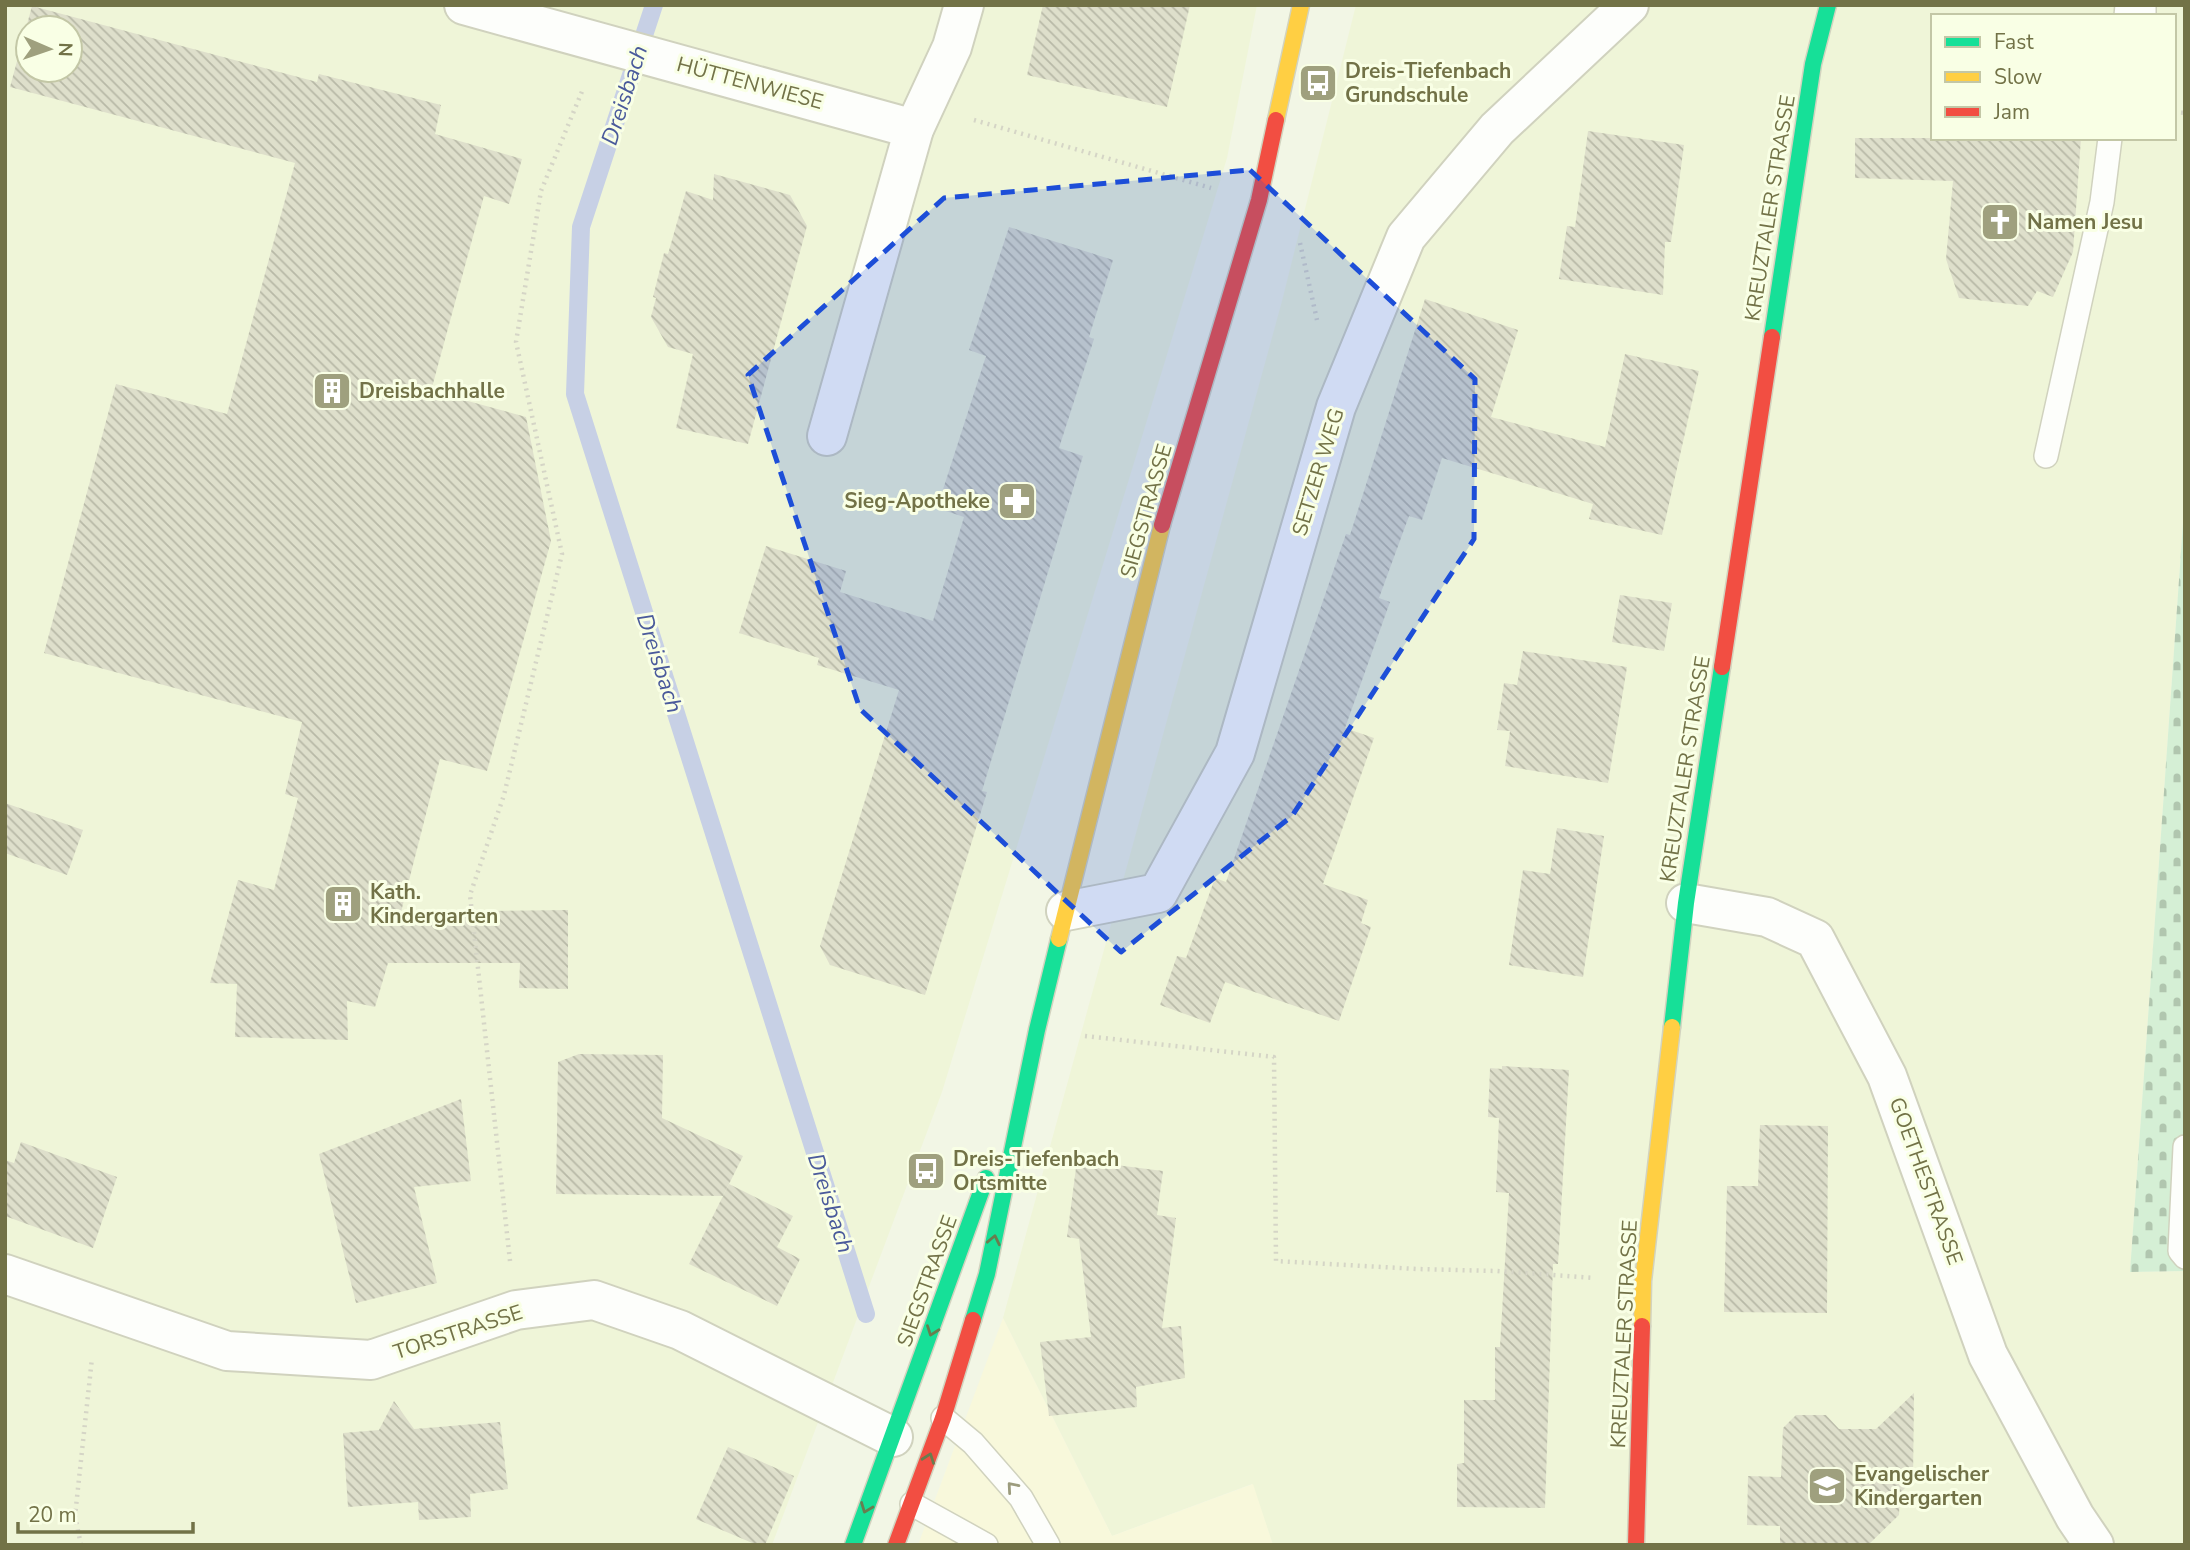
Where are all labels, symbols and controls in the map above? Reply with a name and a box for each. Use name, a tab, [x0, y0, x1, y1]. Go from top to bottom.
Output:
north arrow	[14, 14, 84, 84]
legend	[1931, 14, 2176, 140]
text: Fast	[1994, 28, 2034, 56]
water label: Dreisbach	[594, 41, 655, 149]
text: N	[52, 42, 78, 57]
street label: HÜTTENWIESE	[674, 50, 826, 116]
place label: Dreis-Tiefenbach Grundschule	[1345, 57, 1511, 109]
bus stop icon: Dreis-Tiefenbach Grundschule	[1297, 62, 1339, 104]
text: Slow	[1994, 63, 2043, 91]
street label: KREUZTALER STRASSE	[1738, 93, 1802, 323]
text: Jam	[1993, 98, 2030, 126]
church icon: Namen Jesu	[1979, 201, 2021, 243]
place label: Namen Jesu	[2027, 208, 2143, 236]
building icon: Dreisbachhalle	[311, 370, 353, 412]
place label: Dreisbachhalle	[359, 377, 505, 405]
street label: SETZER WEG	[1285, 405, 1351, 539]
street label: SIEGSTRASSE	[1114, 441, 1178, 581]
pharmacy icon: Sieg-Apotheke	[996, 480, 1038, 522]
place label: Sieg-Apotheke	[844, 487, 990, 515]
water label: Dreisbach	[629, 609, 690, 717]
street label: KREUZTALER STRASSE	[1653, 654, 1717, 884]
place label: Kath. Kindergarten	[370, 878, 498, 930]
building icon: Kath. Kindergarten	[322, 883, 364, 925]
street label: GOETHESTRASSE	[1883, 1093, 1969, 1269]
place label: Dreis-Tiefenbach Ortsmitte	[953, 1145, 1119, 1197]
water label: Dreisbach	[800, 1149, 861, 1257]
bus stop icon: Dreis-Tiefenbach Ortsmitte	[905, 1150, 947, 1192]
street label: SIEGSTRASSE	[890, 1211, 964, 1351]
street label: KREUZTALER STRASSE	[1604, 1219, 1644, 1449]
one-way arrow	[986, 1234, 1001, 1246]
street label: TORSTRASSE	[390, 1298, 526, 1366]
one-way arrow	[926, 1325, 940, 1337]
one-way arrow	[921, 1453, 935, 1465]
place label: Evangelischer Kindergarten	[1854, 1460, 1990, 1512]
school or university icon: Evangelischer Kindergarten	[1806, 1465, 1848, 1507]
one-way arrow	[1008, 1483, 1020, 1496]
scale bar	[18, 1490, 192, 1534]
text: 20 m	[28, 1501, 77, 1529]
one-way arrow	[861, 1501, 875, 1513]

